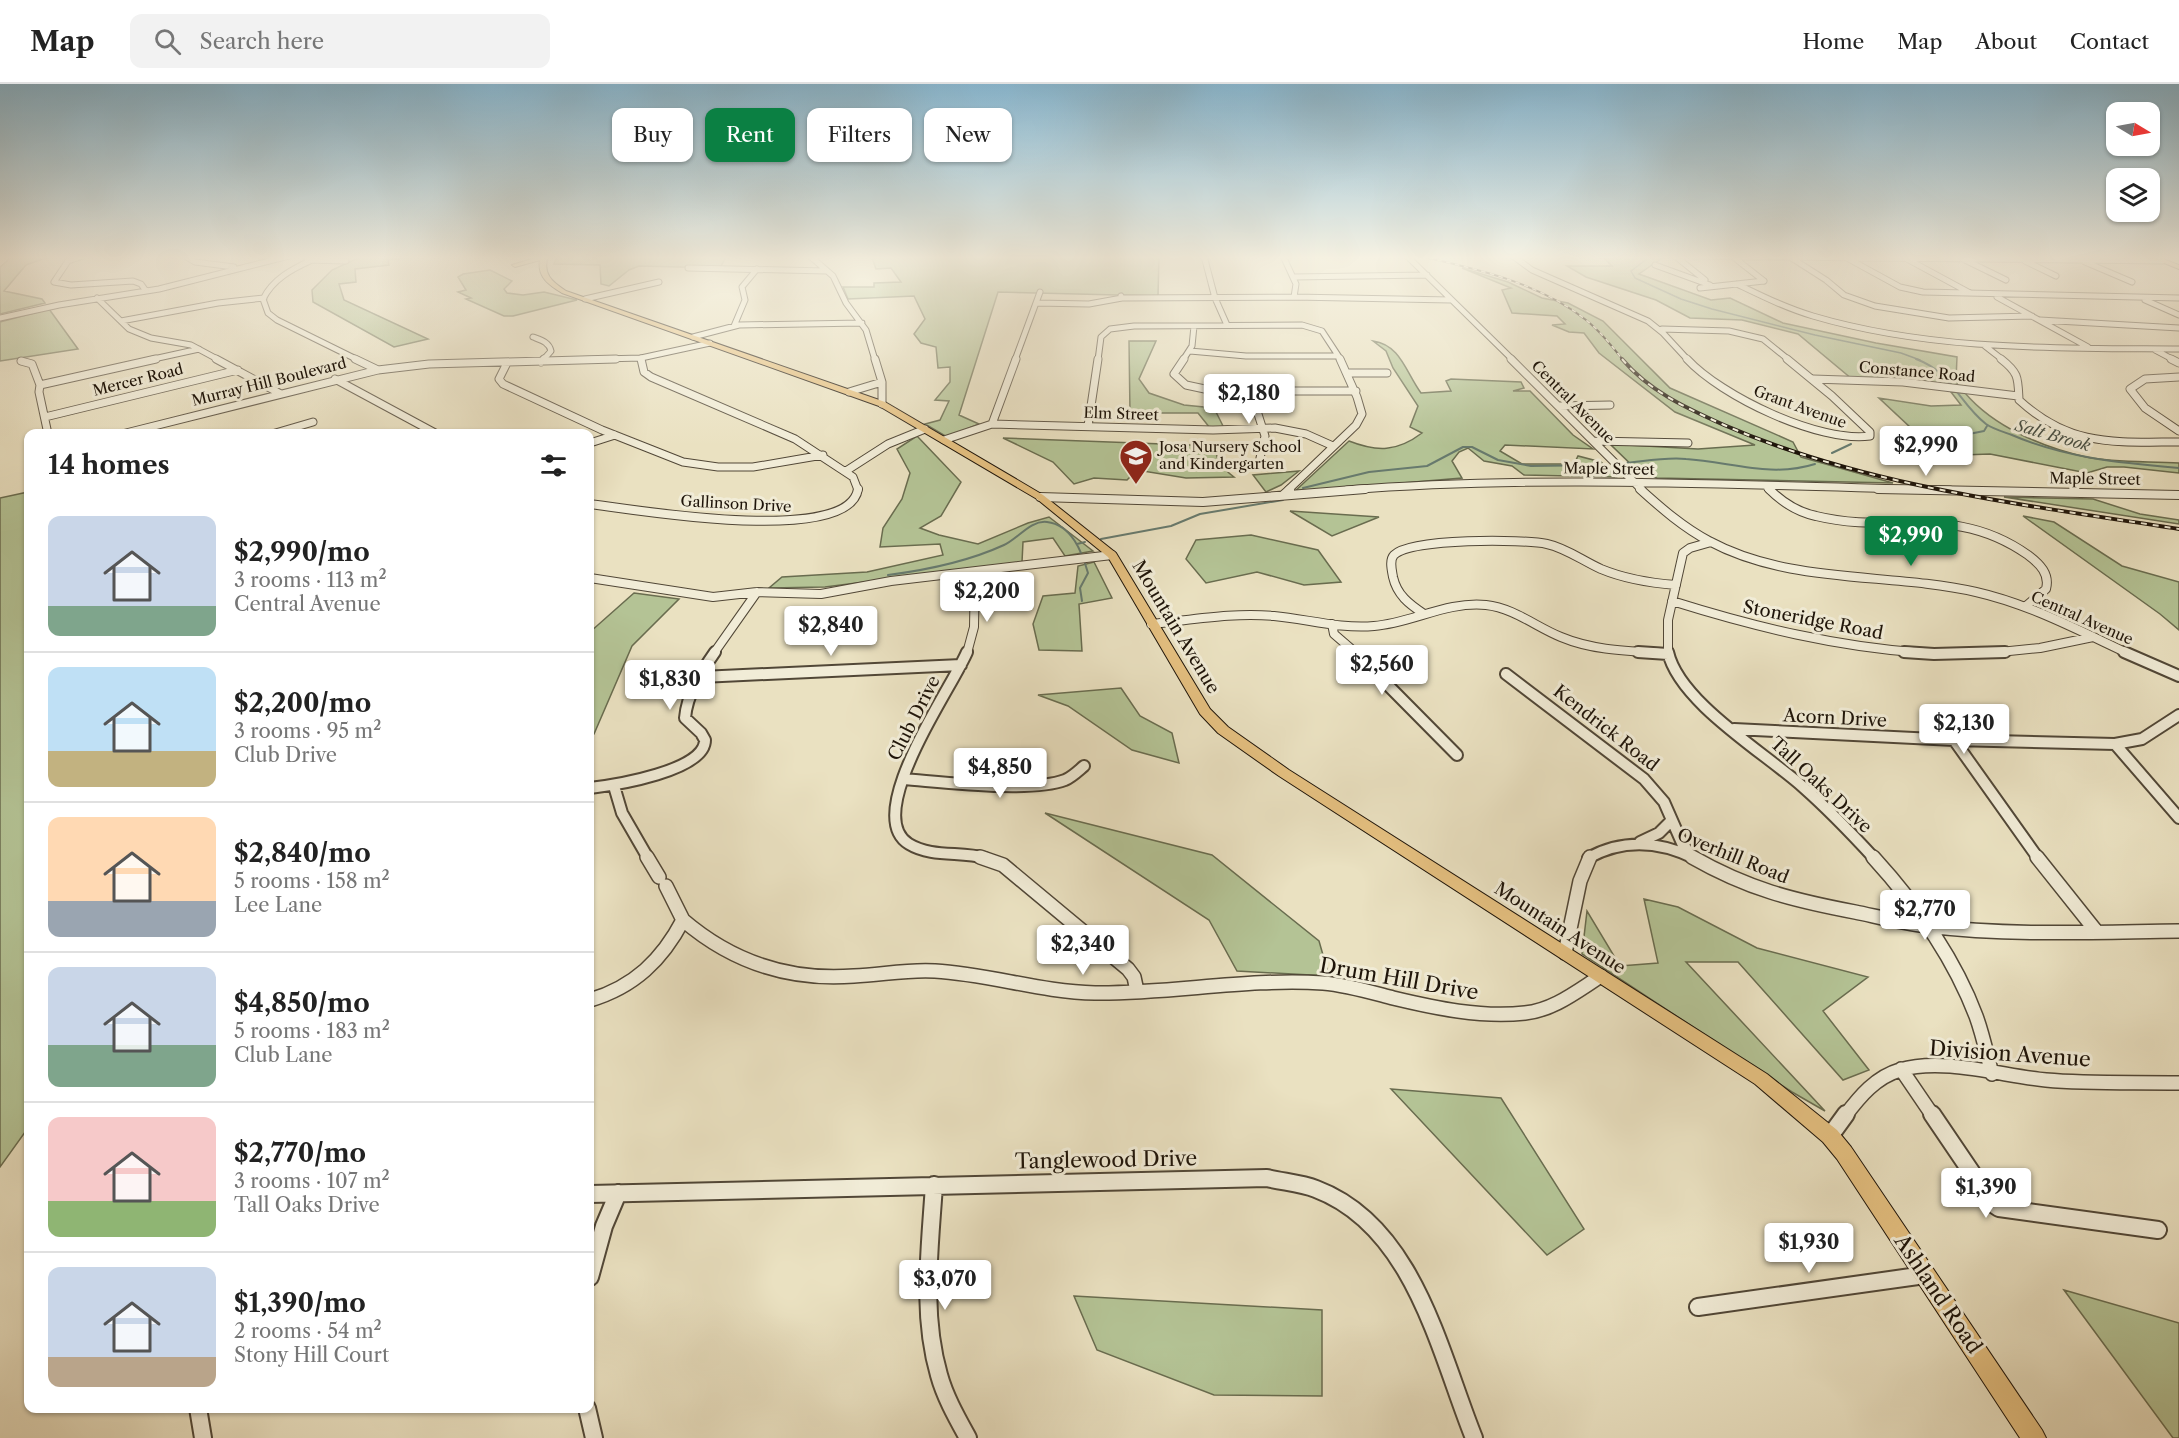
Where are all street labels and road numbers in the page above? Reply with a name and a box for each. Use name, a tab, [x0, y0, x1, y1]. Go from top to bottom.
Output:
street label: Murray Hill Boulevard	[190, 353, 348, 410]
street label: Central Avenue	[1528, 356, 1619, 447]
street label: Constance Road	[1858, 357, 1976, 386]
street label: Mercer Road	[91, 359, 185, 400]
street label: Grant Avenue	[1751, 381, 1849, 432]
street label: Elm Street	[1083, 403, 1160, 424]
street label: Maple Street	[1563, 458, 1656, 479]
street label: Maple Street	[2049, 468, 2142, 489]
street label: Gallinson Drive	[680, 491, 792, 516]
street label: Mountain Avenue	[1127, 556, 1225, 698]
street label: Central Avenue	[2028, 586, 2136, 649]
street label: Stoneridge Road	[1741, 596, 1885, 644]
street label: Club Drive	[883, 672, 945, 764]
street label: Kendrick Road	[1549, 680, 1663, 776]
street label: Acorn Drive	[1782, 704, 1887, 732]
street label: Tall Oaks Drive	[1766, 732, 1876, 838]
street label: Overhill Road	[1674, 824, 1792, 888]
street label: Mountain Avenue	[1490, 877, 1630, 979]
street label: Drum Hill Drive	[1318, 952, 1481, 1005]
street label: Division Avenue	[1928, 1035, 2092, 1072]
street label: Tanglewood Drive	[1015, 1145, 1197, 1174]
street label: Ashland Road	[1889, 1228, 1988, 1358]

